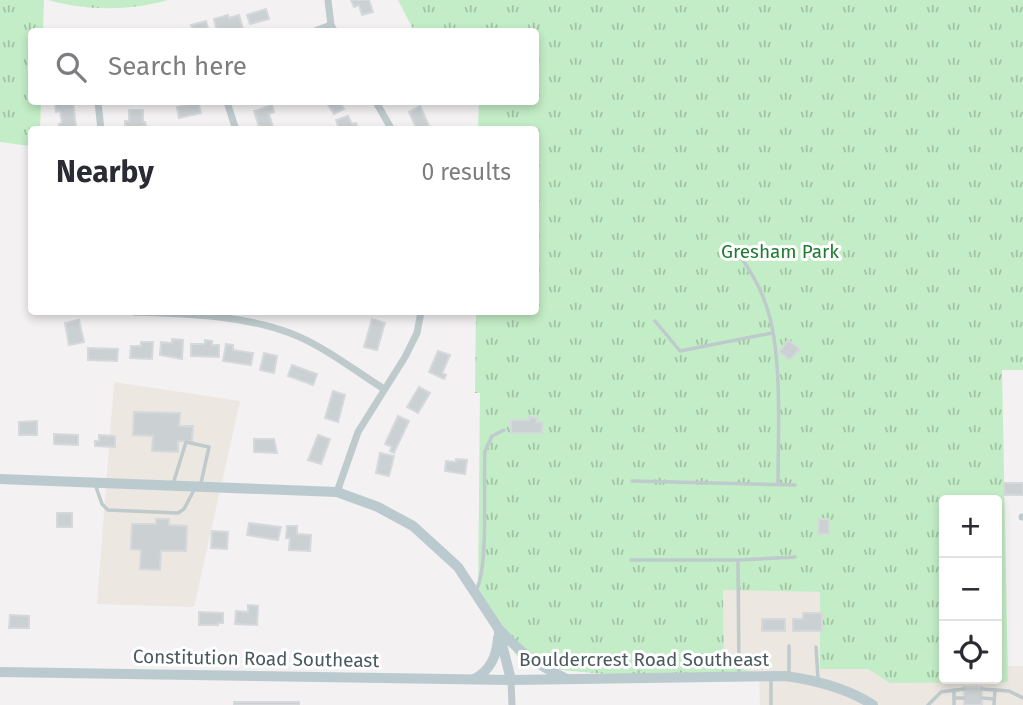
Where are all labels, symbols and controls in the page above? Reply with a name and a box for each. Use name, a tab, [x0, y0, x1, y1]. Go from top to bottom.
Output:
search box	[28, 28, 539, 105]
icon: search	[52, 48, 90, 86]
text: Search here	[108, 51, 247, 82]
text: Nearby	[56, 154, 154, 190]
text: 0 results	[421, 158, 511, 186]
park label: Gresham Park	[721, 240, 839, 263]
map controls	[939, 495, 1002, 684]
button: +	[939, 495, 1002, 558]
button: −	[939, 558, 1002, 621]
button: locate	[939, 621, 1002, 684]
street label: Constitution Road Southeast	[133, 645, 380, 672]
street label: Bouldercrest Road Southeast	[519, 648, 769, 671]

